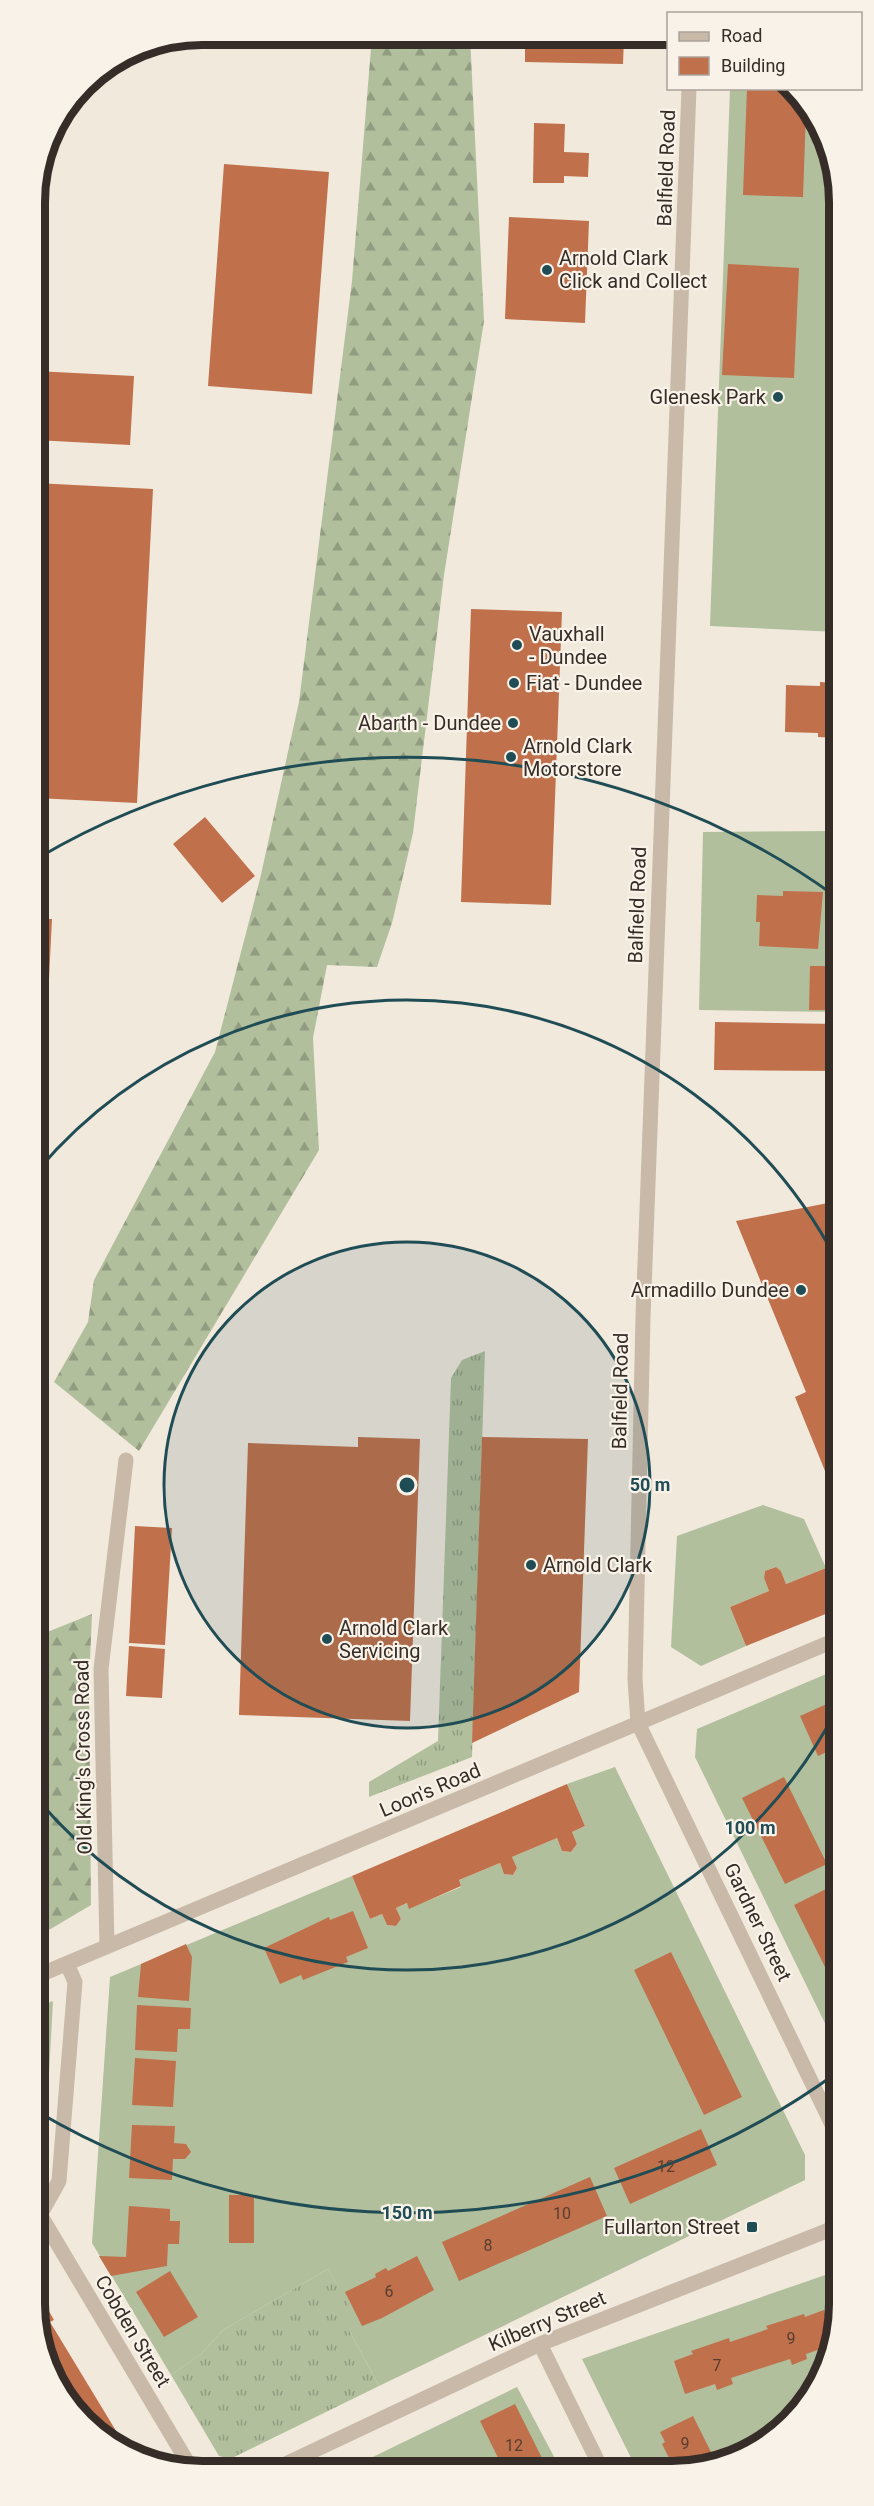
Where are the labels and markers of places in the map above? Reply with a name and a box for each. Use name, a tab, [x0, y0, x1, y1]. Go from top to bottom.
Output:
place label: Arnold Clark Click and Collect	[559, 246, 707, 293]
marker: Arnold Clark Click and Collect	[540, 263, 554, 277]
place label: Glenesk Park	[650, 385, 767, 409]
marker: Glenesk Park	[771, 390, 785, 404]
place label: Vauxhall - Dundee	[529, 622, 607, 669]
marker: Vauxhall - Dundee	[510, 638, 524, 652]
place label: Fiat - Dundee	[526, 671, 642, 695]
marker: Fiat - Dundee	[507, 676, 521, 690]
place label: Abarth - Dundee	[358, 711, 501, 735]
marker: Abarth - Dundee	[506, 716, 520, 730]
place label: Arnold Clark Motorstore	[523, 734, 633, 781]
marker: Arnold Clark Motorstore	[504, 750, 518, 764]
place label: Armadillo Dundee	[631, 1278, 789, 1302]
marker: Armadillo Dundee	[794, 1283, 808, 1297]
centre of rings	[397, 1475, 417, 1495]
place label: Arnold Clark	[543, 1553, 653, 1577]
marker: Arnold Clark	[524, 1558, 538, 1572]
place label: Arnold Clark Servicing	[339, 1616, 449, 1663]
marker: Arnold Clark Servicing	[320, 1632, 334, 1646]
place label: Fullarton Street	[604, 2215, 740, 2239]
marker: Fullarton Street	[745, 2220, 759, 2234]

